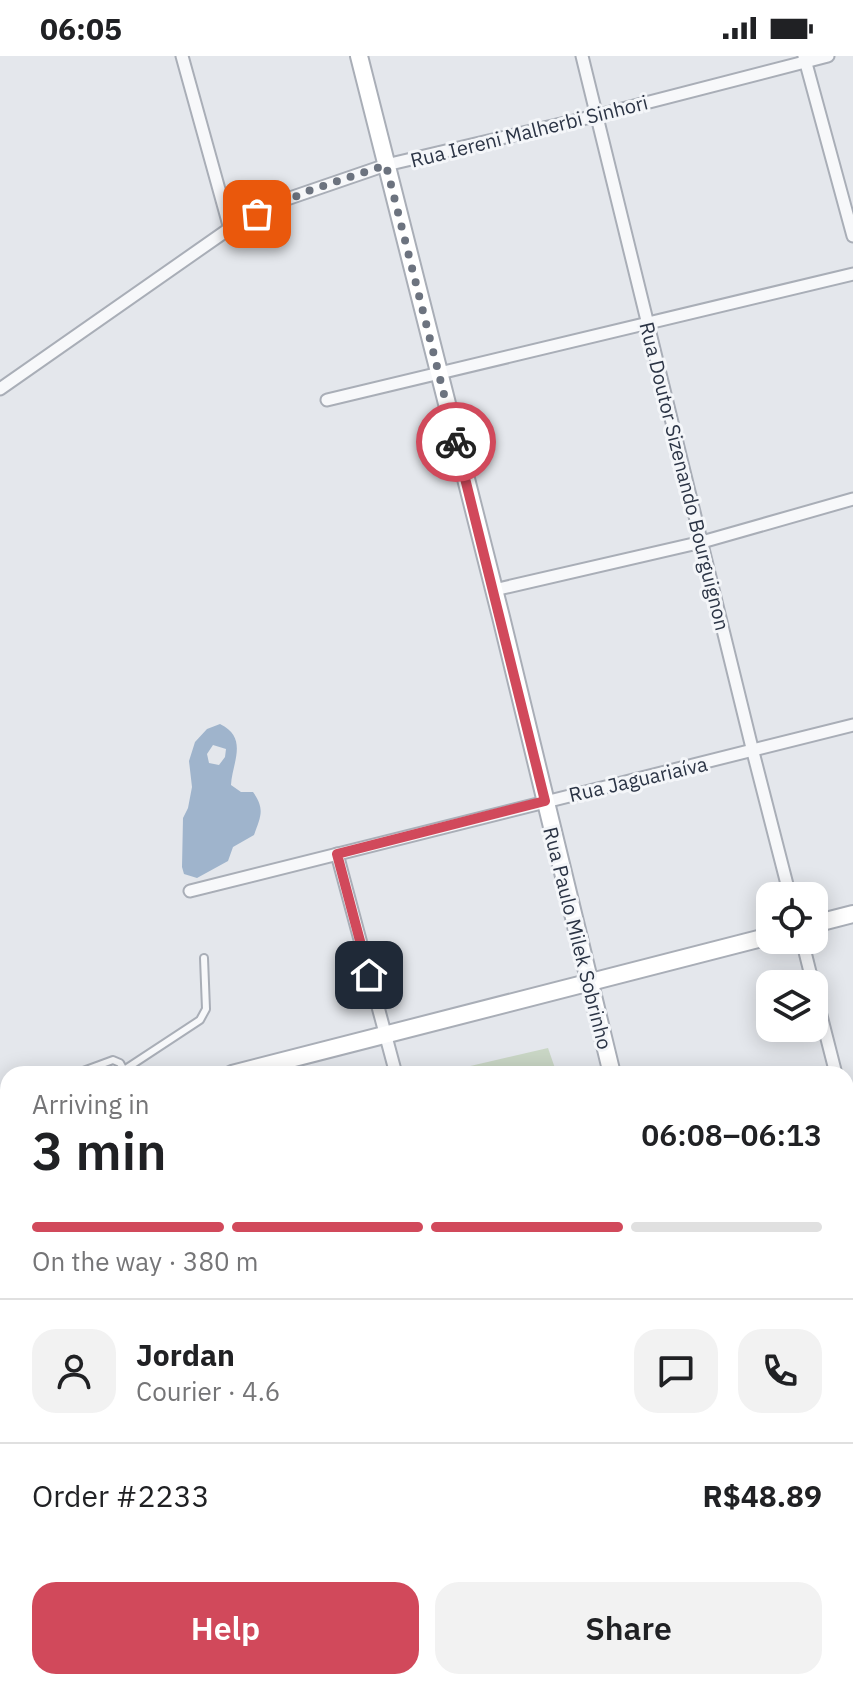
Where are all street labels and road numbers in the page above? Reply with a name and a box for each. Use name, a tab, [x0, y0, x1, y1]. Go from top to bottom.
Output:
street label: Rua Iereni Malherbi Sinhori	[407, 88, 651, 174]
street label: Rua Doutor Sizenando Bourguignon	[634, 319, 736, 633]
street label: Rua Jaguariaíva	[566, 750, 710, 808]
street label: Rua Paulo Milek Sobrinho	[537, 824, 619, 1052]

